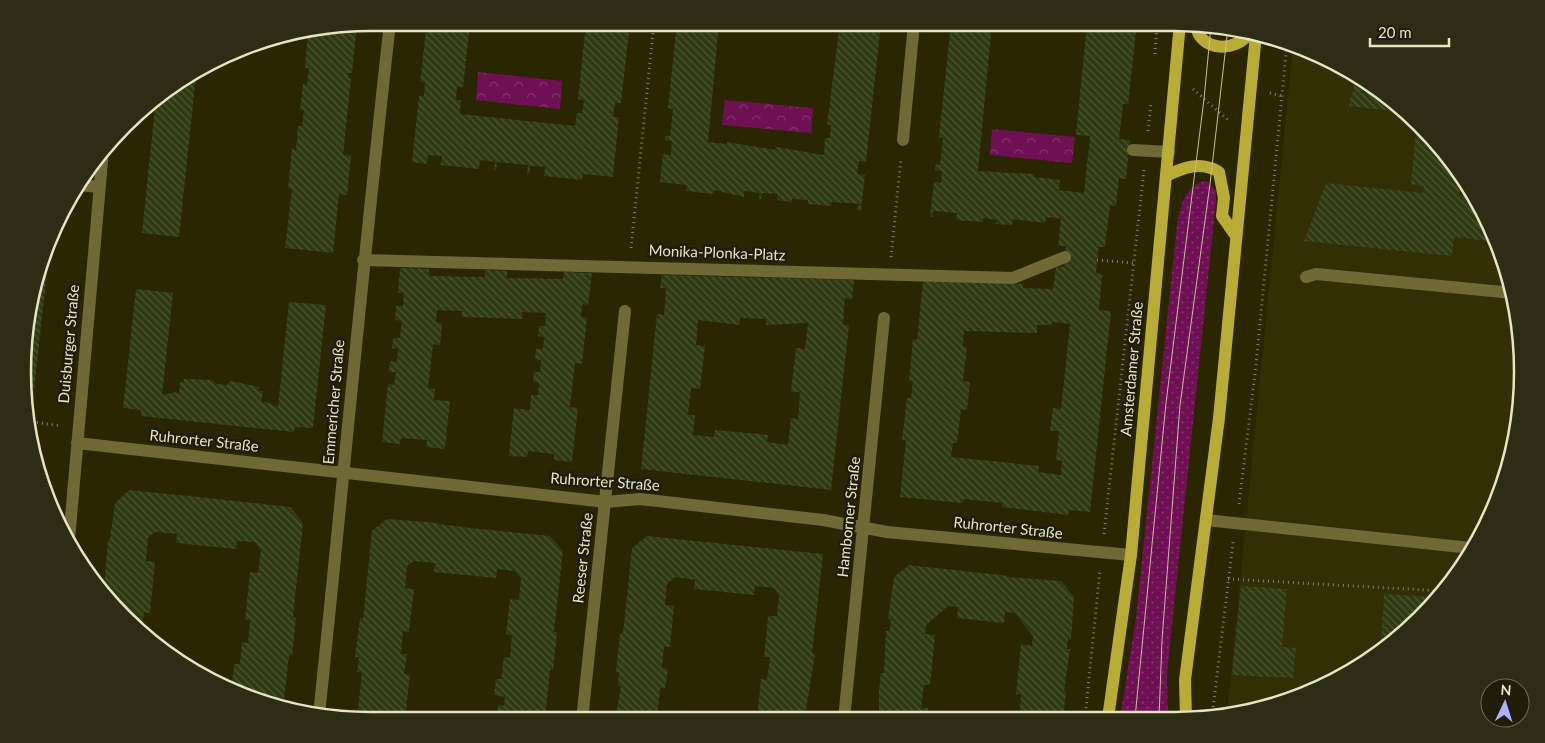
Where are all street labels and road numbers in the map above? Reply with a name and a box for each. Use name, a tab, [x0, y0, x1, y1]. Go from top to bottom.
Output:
street label: Monika-Plonka-Platz	[648, 241, 786, 263]
street label: Duisburger Straße	[54, 284, 82, 404]
street label: Amsterdamer Straße	[1116, 301, 1146, 437]
street label: Emmericher Straße	[319, 339, 347, 465]
street label: Ruhrorter Straße	[149, 425, 260, 455]
street label: Hamborner Straße	[833, 456, 863, 578]
street label: Ruhrorter Straße	[550, 468, 661, 494]
street label: Reeser Straße	[568, 512, 596, 604]
street label: Ruhrorter Straße	[953, 512, 1064, 542]

